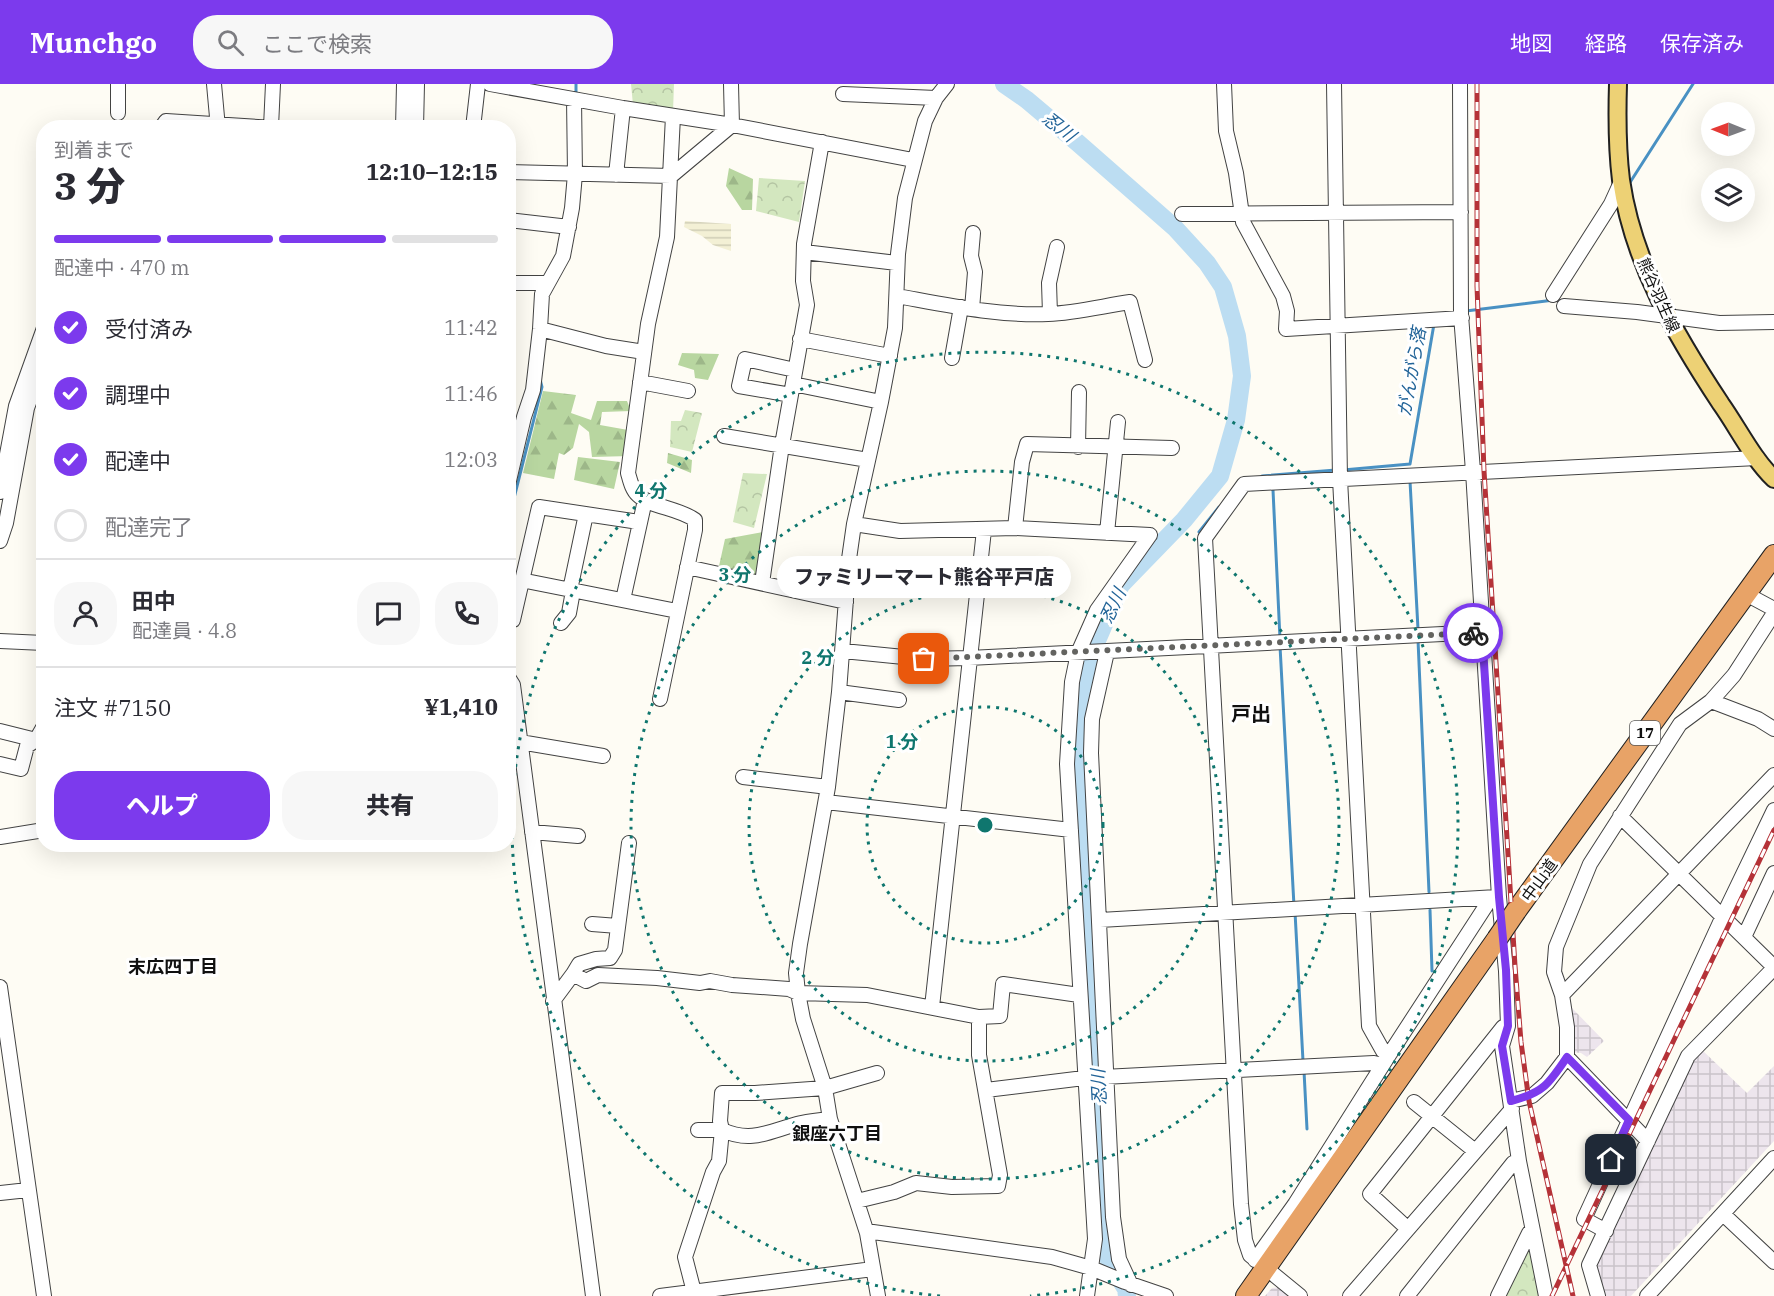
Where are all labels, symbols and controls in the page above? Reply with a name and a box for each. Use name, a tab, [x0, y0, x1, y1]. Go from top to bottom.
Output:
search box	[193, 15, 613, 69]
text: Munchgo	[30, 24, 157, 61]
icon: search	[214, 26, 247, 59]
text: ここで検索	[262, 29, 372, 58]
text: 地図	[1510, 29, 1552, 57]
text: 経路	[1585, 29, 1627, 57]
text: 保存済み	[1660, 29, 1744, 57]
north arrow	[1701, 102, 1755, 156]
map controls	[1701, 102, 1755, 222]
water label: 忍川	[1038, 106, 1082, 148]
text: 到着まで	[54, 136, 134, 163]
text: 12:10–12:15	[366, 157, 498, 186]
text: 3 分	[54, 160, 125, 211]
button: layers	[1701, 168, 1755, 222]
text: 配達中 · 470 m	[54, 254, 189, 281]
street label: 熊谷羽生線	[1634, 254, 1684, 336]
icon: check	[54, 311, 87, 344]
text: 受付済み	[105, 314, 193, 343]
text: 11:42	[444, 314, 498, 341]
water label: がんがら落	[1392, 323, 1431, 418]
icon: check	[54, 377, 87, 410]
text: 調理中	[105, 380, 171, 409]
text: 11:46	[444, 380, 498, 407]
icon: check	[54, 443, 87, 476]
text: 配達中	[105, 446, 171, 475]
text: 12:03	[444, 446, 498, 473]
text: 4 分	[635, 479, 667, 502]
text: 配達完了	[105, 512, 193, 541]
callout: ファミリーマート熊谷平戸店	[777, 557, 1071, 599]
text: 3 分	[719, 563, 751, 586]
text: ファミリーマート熊谷平戸店	[794, 563, 1054, 590]
button: person	[54, 582, 117, 645]
button: chat	[357, 582, 420, 645]
button: phone	[435, 582, 498, 645]
water label: 忍川	[1095, 583, 1131, 627]
text: 田中	[132, 586, 176, 615]
courier	[1443, 603, 1503, 663]
text: 配達員 · 4.8	[132, 617, 237, 644]
icon: bike	[1457, 617, 1490, 650]
pin	[898, 633, 949, 684]
icon: bag	[907, 642, 940, 675]
text: 2 分	[802, 646, 834, 669]
text: ¥1,410	[424, 692, 498, 721]
text: 注文 #7150	[54, 693, 171, 722]
district label: 戸出	[1231, 700, 1271, 727]
road number: 17	[1630, 721, 1660, 745]
text: 1 分	[886, 730, 918, 753]
button: ヘルプ	[54, 771, 270, 840]
button: 共有	[282, 771, 498, 840]
centre of rings	[975, 815, 995, 835]
street label: 中山道	[1517, 855, 1561, 905]
district label: 末広四丁目	[128, 955, 218, 978]
water label: 忍川	[1086, 1066, 1111, 1106]
district label: 銀座六丁目	[792, 1122, 882, 1145]
pin	[1585, 1134, 1636, 1185]
icon: home	[1594, 1143, 1627, 1176]

